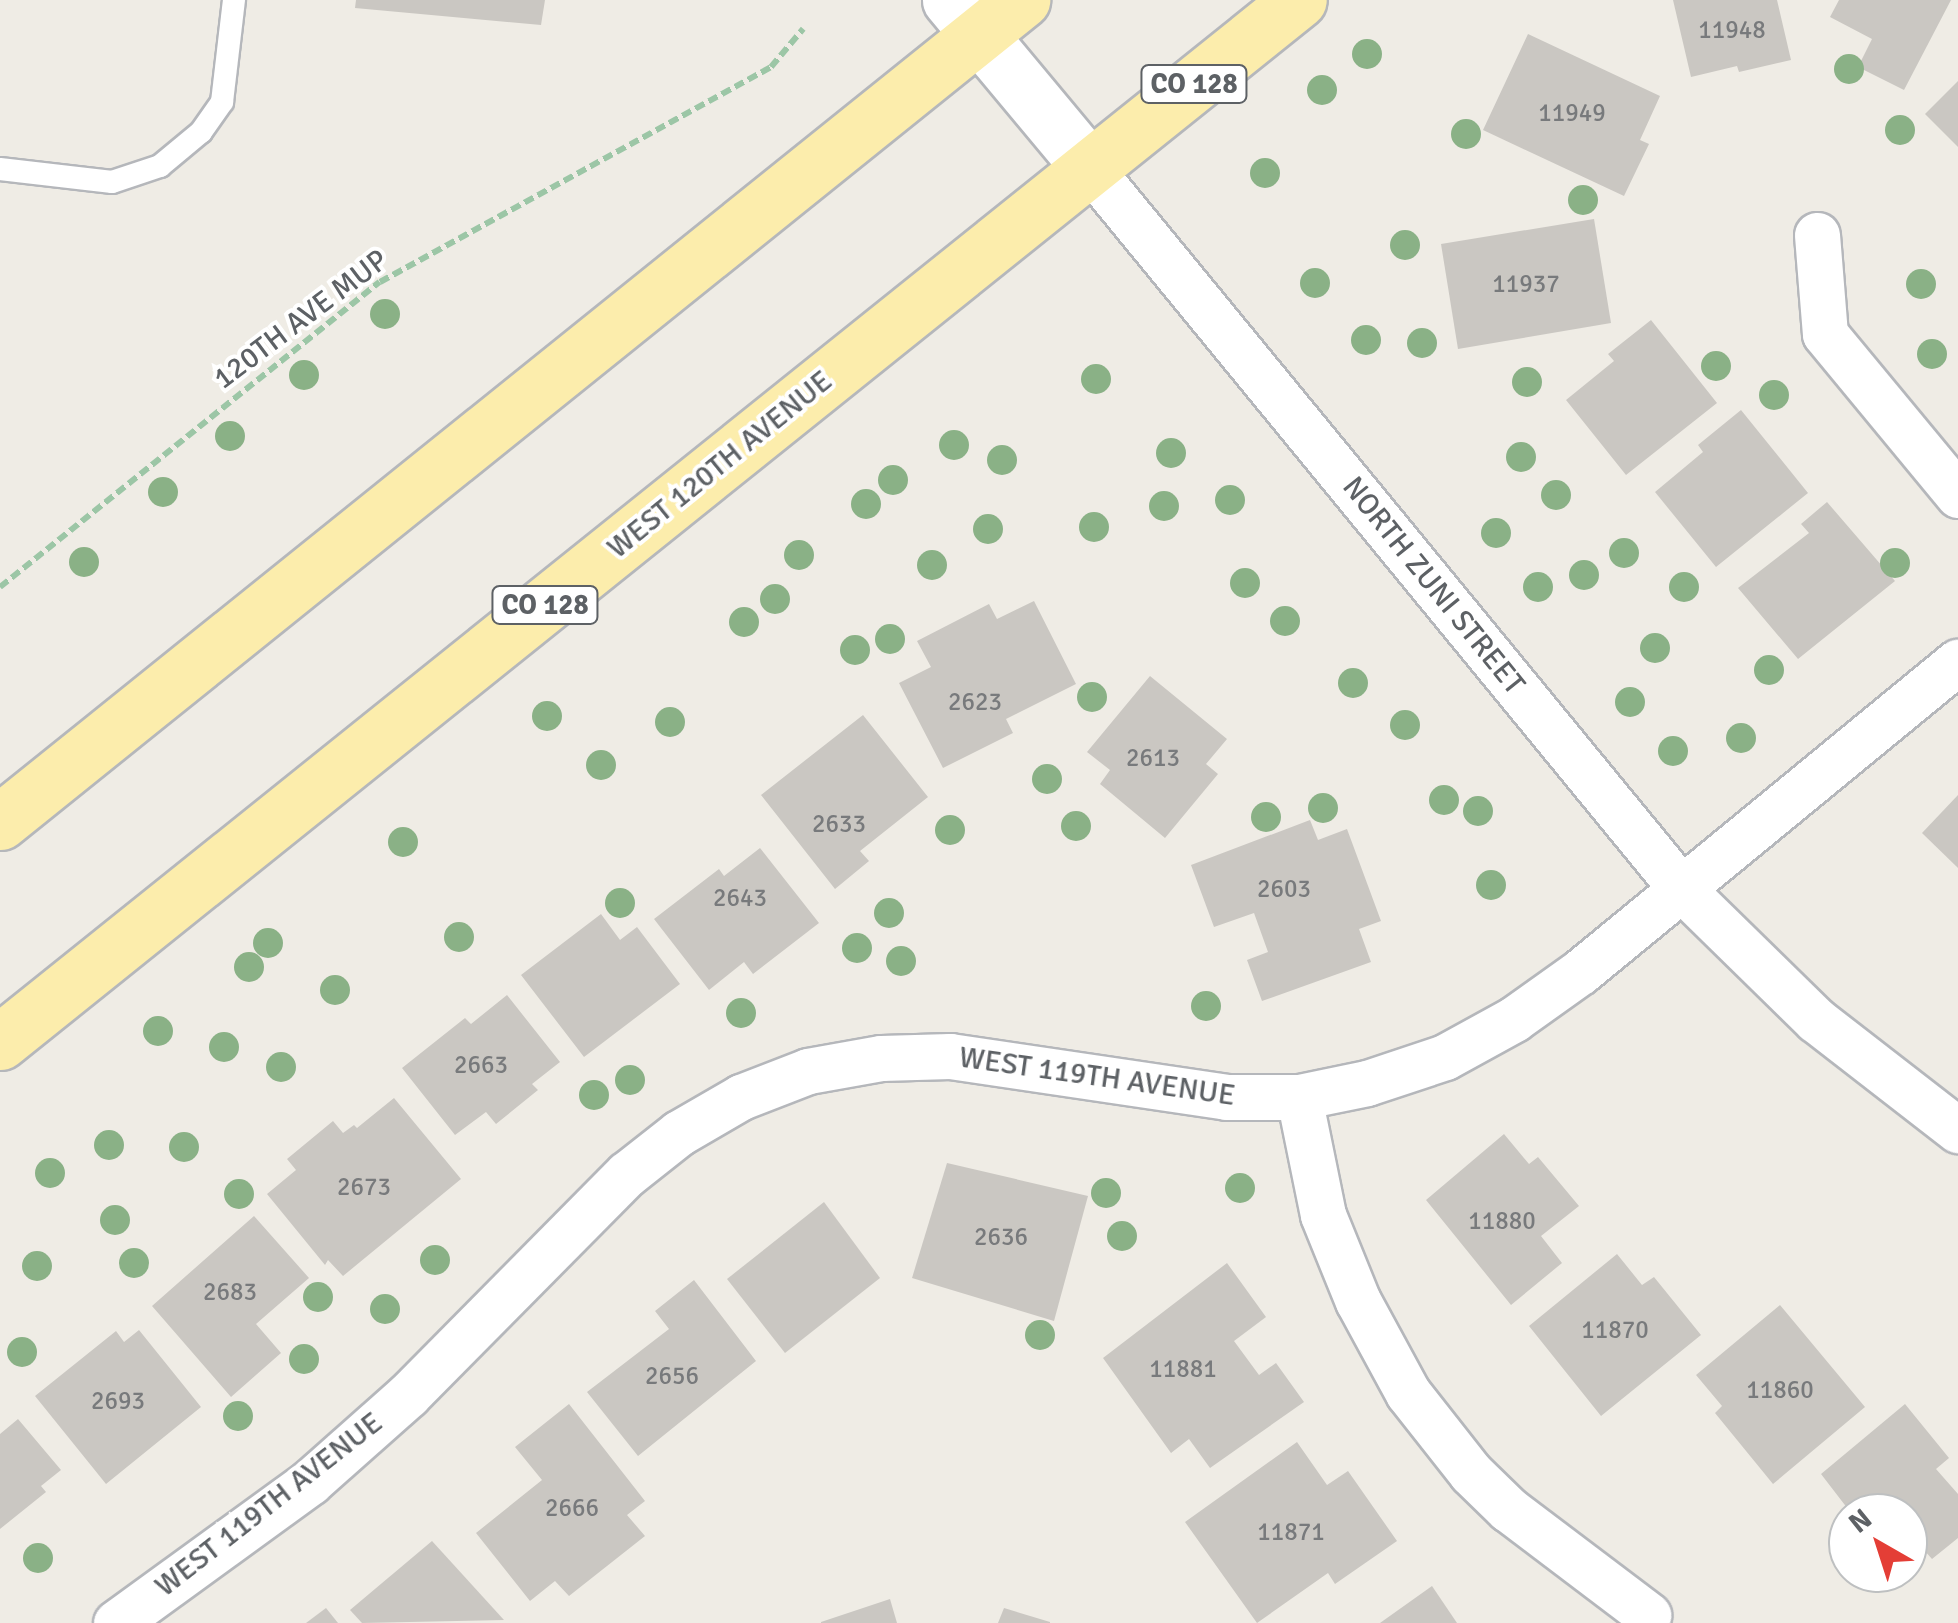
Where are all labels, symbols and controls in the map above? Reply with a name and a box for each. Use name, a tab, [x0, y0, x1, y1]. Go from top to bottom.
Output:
house number: 11948	[1698, 15, 1766, 45]
road number: CO 128	[1139, 61, 1249, 107]
house number: 11949	[1538, 98, 1606, 128]
street label: 120TH AVE MUP	[207, 243, 395, 397]
house number: 11937	[1492, 269, 1560, 299]
street label: WEST 120TH AVENUE	[601, 363, 839, 567]
street label: NORTH ZUNI STREET	[1334, 470, 1532, 702]
road number: CO 128	[490, 582, 600, 628]
house number: 2623	[948, 687, 1002, 717]
house number: 2613	[1126, 743, 1180, 773]
house number: 2633	[812, 809, 866, 839]
house number: 2603	[1257, 874, 1311, 904]
house number: 2643	[713, 883, 767, 913]
street label: WEST 119TH AVENUE	[957, 1040, 1237, 1114]
house number: 2663	[454, 1050, 508, 1080]
house number: 2673	[337, 1172, 391, 1202]
house number: 11880	[1468, 1206, 1536, 1236]
house number: 2636	[974, 1222, 1028, 1252]
house number: 2683	[203, 1277, 257, 1307]
house number: 11870	[1581, 1315, 1649, 1345]
house number: 11881	[1149, 1354, 1217, 1384]
house number: 2656	[645, 1361, 699, 1391]
house number: 11860	[1746, 1375, 1814, 1405]
house number: 2693	[91, 1386, 145, 1416]
street label: WEST 119TH AVENUE	[148, 1405, 390, 1605]
house number: 2666	[545, 1493, 599, 1523]
north arrow	[1828, 1493, 1928, 1593]
text: N	[1842, 1502, 1879, 1541]
house number: 11871	[1257, 1517, 1325, 1547]

